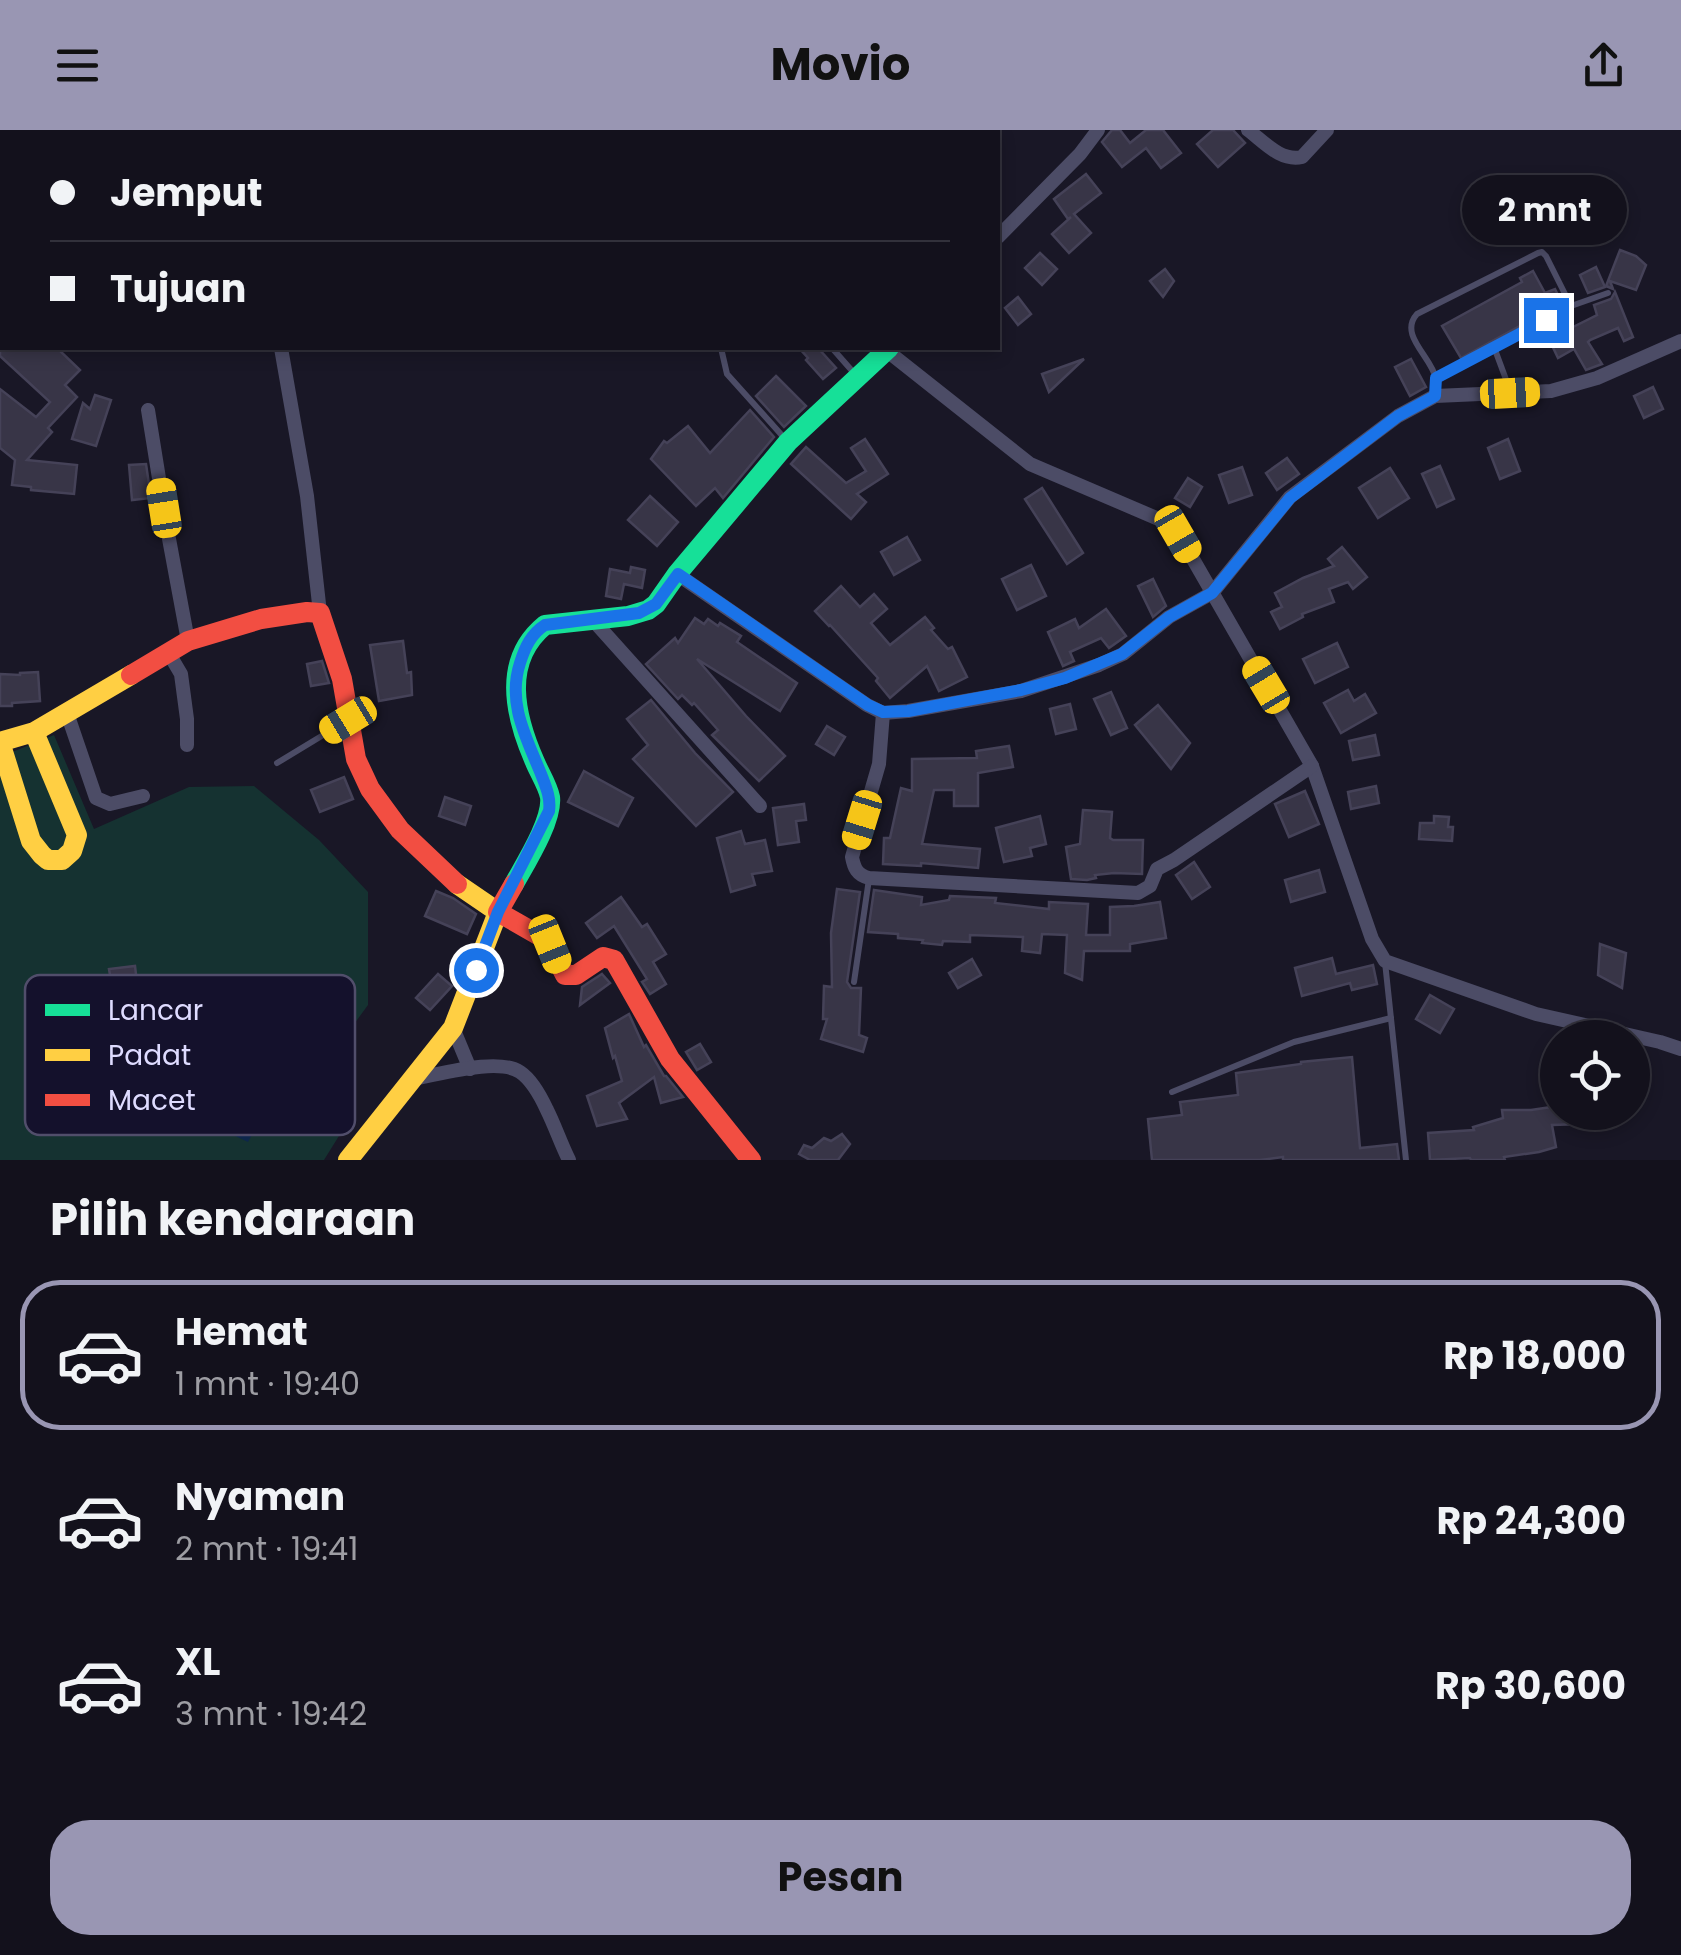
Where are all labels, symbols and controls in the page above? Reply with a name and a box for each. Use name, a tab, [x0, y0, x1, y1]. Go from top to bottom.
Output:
text: Movio	[770, 33, 911, 96]
icon: menu	[50, 38, 105, 93]
icon: share	[1576, 38, 1631, 93]
text: Jemput	[110, 166, 262, 219]
callout: 2 mnt	[1464, 175, 1628, 245]
text: 2 mnt	[1498, 187, 1591, 232]
text: Tujuan	[110, 262, 246, 315]
route end	[1524, 298, 1569, 343]
car	[1479, 376, 1541, 410]
car	[144, 476, 184, 540]
car	[1150, 501, 1206, 567]
car	[1238, 652, 1294, 718]
car	[315, 692, 381, 748]
car	[839, 787, 885, 853]
car	[525, 911, 575, 977]
route start	[454, 948, 499, 993]
legend	[25, 975, 355, 1135]
text: Lancar	[108, 991, 203, 1030]
map controls	[1540, 1020, 1650, 1130]
button: locate	[1540, 1020, 1650, 1130]
text: Padat	[108, 1036, 191, 1075]
text: Macet	[108, 1081, 196, 1120]
text: Pilih kendaraan	[50, 1188, 415, 1251]
text: Hemat	[175, 1305, 308, 1358]
icon: car	[55, 1310, 145, 1400]
text: Rp 18,000	[1443, 1329, 1626, 1382]
text: 1 mnt · 19:40	[175, 1361, 360, 1406]
text: Nyaman	[175, 1470, 345, 1523]
icon: car	[55, 1475, 145, 1565]
text: Rp 24,300	[1436, 1494, 1626, 1547]
text: 2 mnt · 19:41	[175, 1526, 359, 1571]
text: XL	[175, 1635, 220, 1688]
icon: car	[55, 1640, 145, 1730]
text: Rp 30,600	[1435, 1659, 1626, 1712]
text: 3 mnt · 19:42	[175, 1691, 367, 1736]
button: Pesan	[50, 1820, 1631, 1935]

